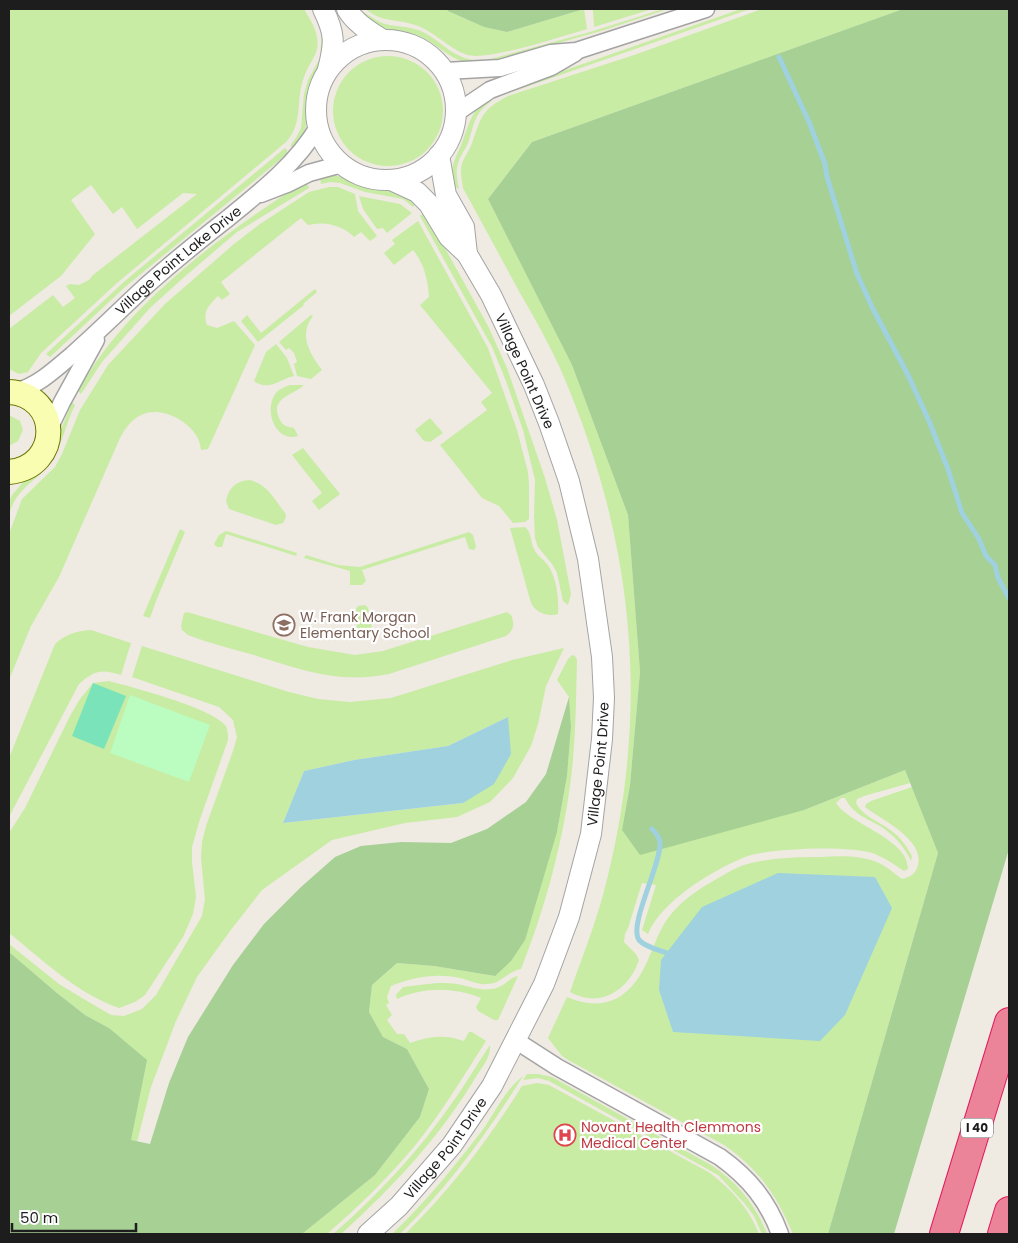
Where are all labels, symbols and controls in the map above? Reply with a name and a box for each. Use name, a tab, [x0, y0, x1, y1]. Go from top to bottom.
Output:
street label: Village Point Lake Drive	[111, 201, 246, 320]
street label: Village Point Drive	[491, 310, 560, 432]
place label: W. Frank Morgan Elementary School	[300, 607, 430, 643]
school or university icon: W. Frank Morgan Elementary School	[272, 613, 296, 637]
street label: Village Point Drive	[582, 701, 614, 827]
street label: Village Point Drive	[399, 1093, 492, 1204]
place label: Novant Health Clemmons Medical Center	[581, 1117, 761, 1153]
road number: I 40	[961, 1118, 993, 1138]
hospital icon: Novant Health Clemmons Medical Center	[553, 1123, 577, 1147]
scale bar	[12, 1200, 136, 1232]
text: 50 m	[20, 1207, 58, 1228]

